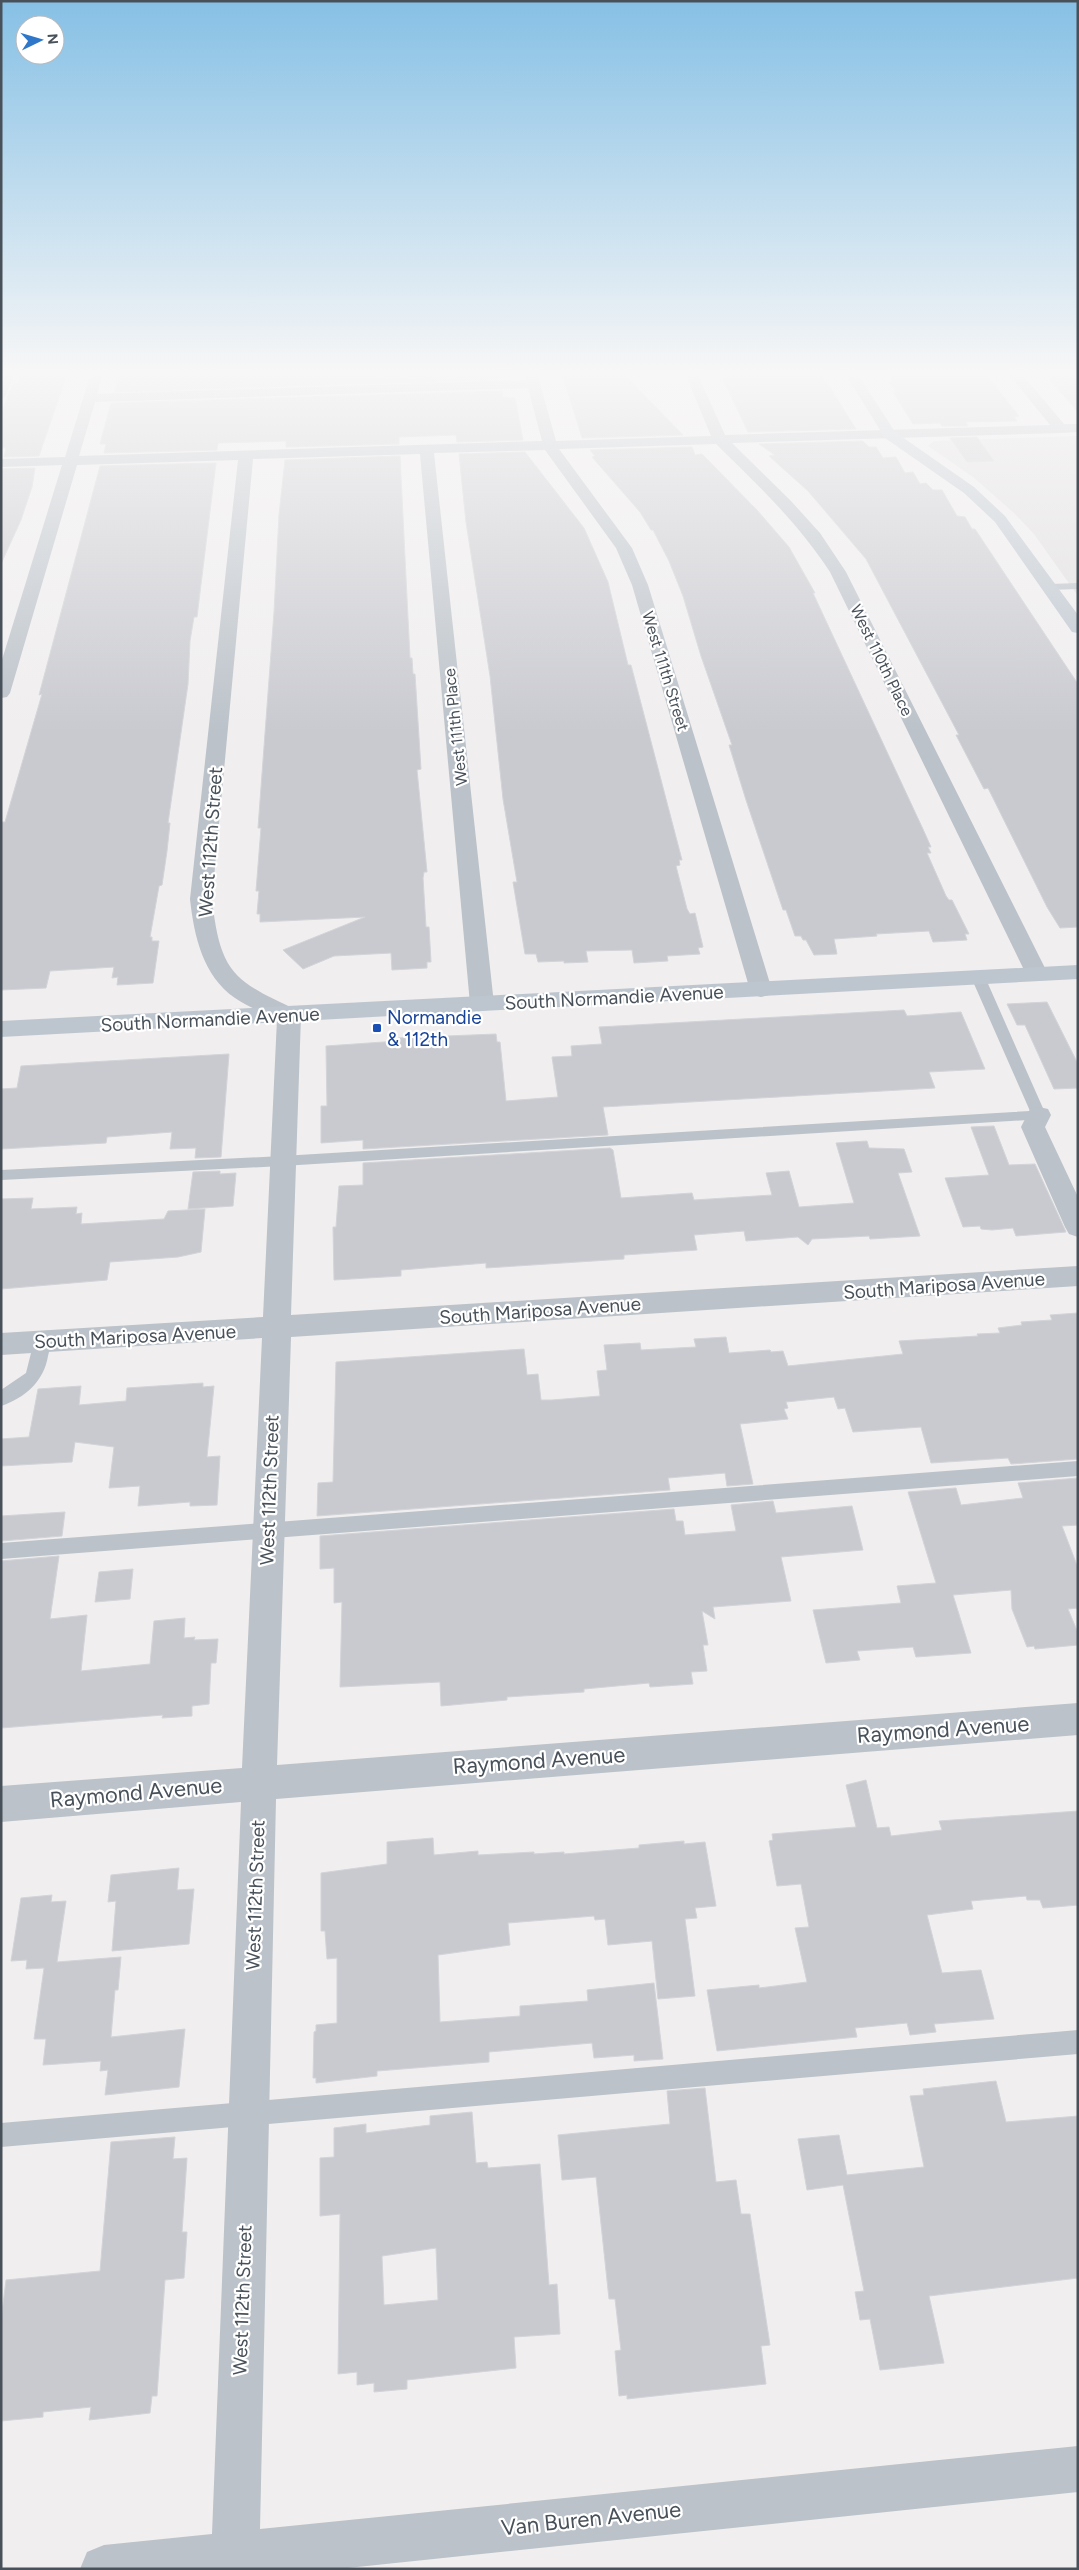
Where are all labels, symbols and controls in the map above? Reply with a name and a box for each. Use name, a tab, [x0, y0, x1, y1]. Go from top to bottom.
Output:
north arrow	[15, 15, 65, 65]
text: N	[44, 33, 61, 45]
street label: West 110th Place	[846, 601, 917, 719]
street label: West 111th Street	[638, 609, 693, 733]
street label: West 111th Place	[440, 667, 471, 787]
street label: West 112th Street	[194, 766, 227, 918]
street label: South Normandie Avenue	[504, 980, 724, 1015]
street label: South Normandie Avenue	[100, 1002, 320, 1037]
place label: Normandie & 112th	[387, 1006, 482, 1051]
marker: Normandie & 112th	[371, 1022, 383, 1034]
street label: South Mariposa Avenue	[842, 1267, 1046, 1304]
street label: South Mariposa Avenue	[438, 1292, 642, 1329]
street label: South Mariposa Avenue	[34, 1320, 237, 1353]
street label: West 112th Street	[255, 1414, 284, 1566]
street label: Raymond Avenue	[856, 1710, 1030, 1749]
street label: Raymond Avenue	[452, 1741, 626, 1780]
street label: Raymond Avenue	[49, 1772, 223, 1813]
street label: West 112th Street	[241, 1819, 270, 1971]
street label: West 112th Street	[228, 2224, 257, 2376]
street label: Van Buren Avenue	[500, 2496, 682, 2541]

